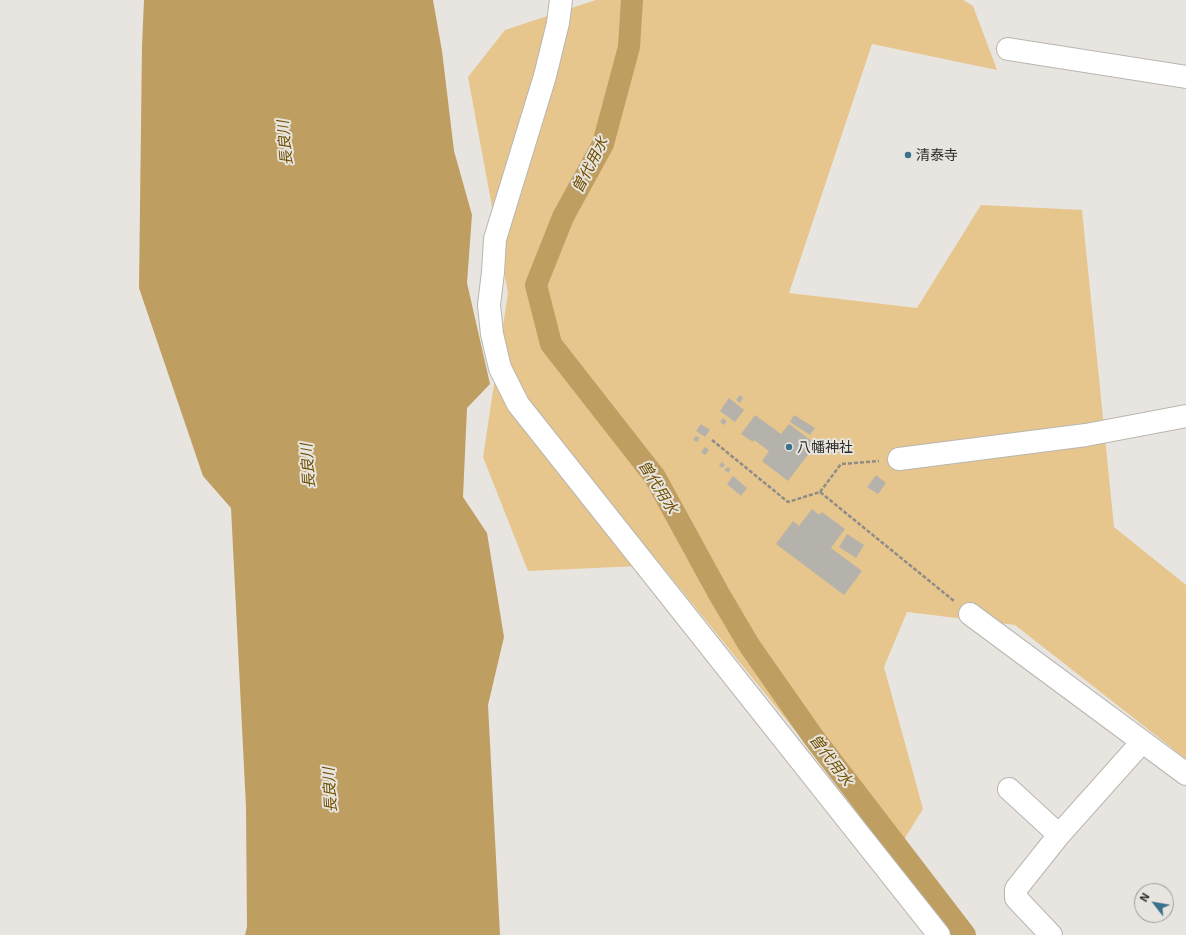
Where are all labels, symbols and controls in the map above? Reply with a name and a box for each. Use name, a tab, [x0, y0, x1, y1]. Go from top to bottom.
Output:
water label: 長良川	[274, 120, 296, 166]
water label: 曽代用水	[568, 134, 612, 196]
place label: 清泰寺	[916, 147, 958, 163]
marker: 清泰寺	[903, 150, 913, 160]
place label: 八幡神社	[797, 439, 853, 455]
marker: 八幡神社	[784, 442, 794, 452]
water label: 長良川	[297, 443, 319, 489]
water label: 曽代用水	[634, 457, 682, 517]
water label: 曽代用水	[806, 731, 856, 789]
water label: 長良川	[320, 767, 340, 813]
north arrow	[1134, 883, 1174, 923]
text: N	[1137, 890, 1152, 904]

